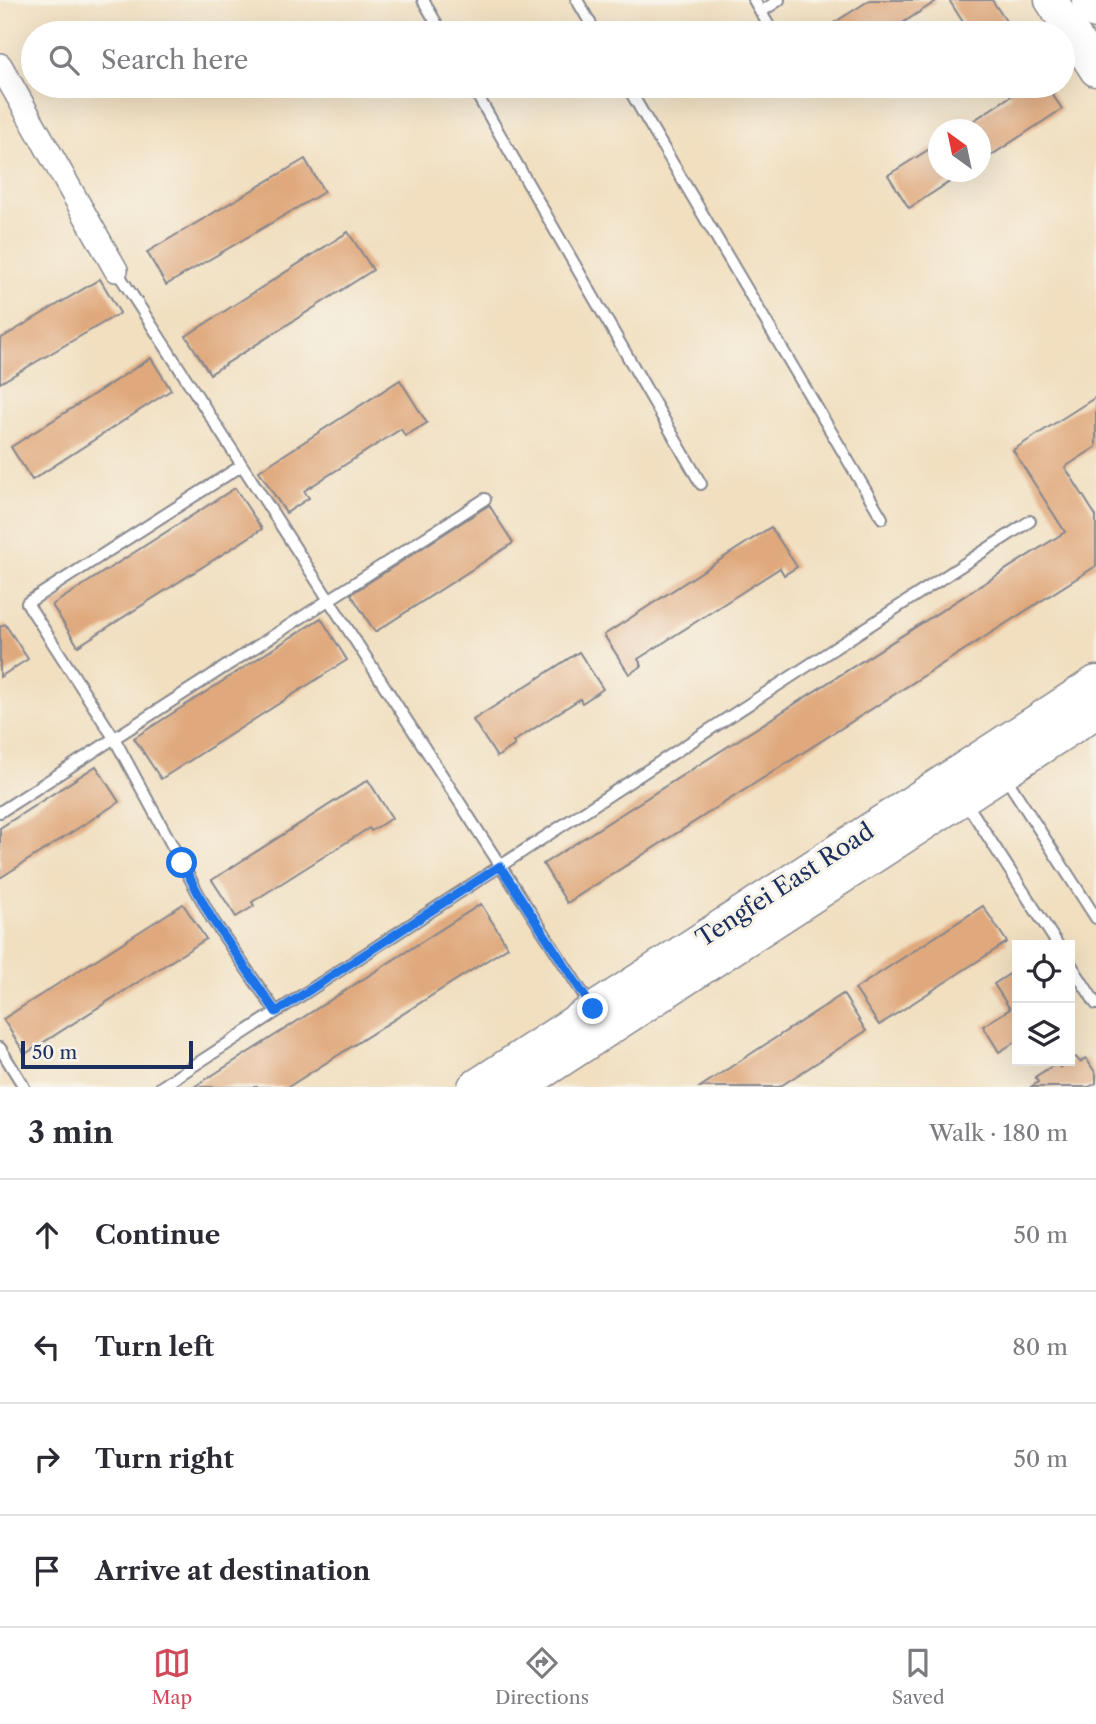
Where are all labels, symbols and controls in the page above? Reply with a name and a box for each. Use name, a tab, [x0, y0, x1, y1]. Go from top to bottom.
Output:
search box	[21, 21, 1075, 98]
icon: search	[45, 41, 83, 79]
text: Search here	[101, 44, 248, 76]
north arrow	[928, 119, 991, 182]
street label: Tengfei East Road	[690, 816, 879, 953]
route start	[166, 847, 197, 878]
map controls	[1012, 940, 1075, 1066]
button: locate	[1012, 940, 1075, 1003]
route end	[577, 993, 608, 1024]
button: layers	[1012, 1003, 1075, 1066]
scale bar	[21, 1038, 192, 1070]
text: 50 m	[32, 1041, 77, 1064]
text: 3 min	[28, 1114, 114, 1151]
text: Walk · 180 m	[929, 1119, 1068, 1147]
icon: ahead	[28, 1216, 66, 1254]
text: Continue	[95, 1219, 220, 1251]
text: 50 m	[1013, 1221, 1068, 1249]
icon: left	[28, 1328, 66, 1366]
text: Turn left	[95, 1331, 214, 1363]
text: 80 m	[1012, 1333, 1068, 1361]
icon: right	[28, 1440, 66, 1478]
text: Turn right	[95, 1443, 234, 1475]
text: 50 m	[1013, 1445, 1068, 1473]
icon: arrive	[28, 1552, 66, 1590]
text: Arrive at destination	[95, 1555, 370, 1587]
tab: Map	[151, 1644, 192, 1709]
tab: Directions	[495, 1644, 589, 1709]
tab: Saved	[892, 1644, 945, 1709]

